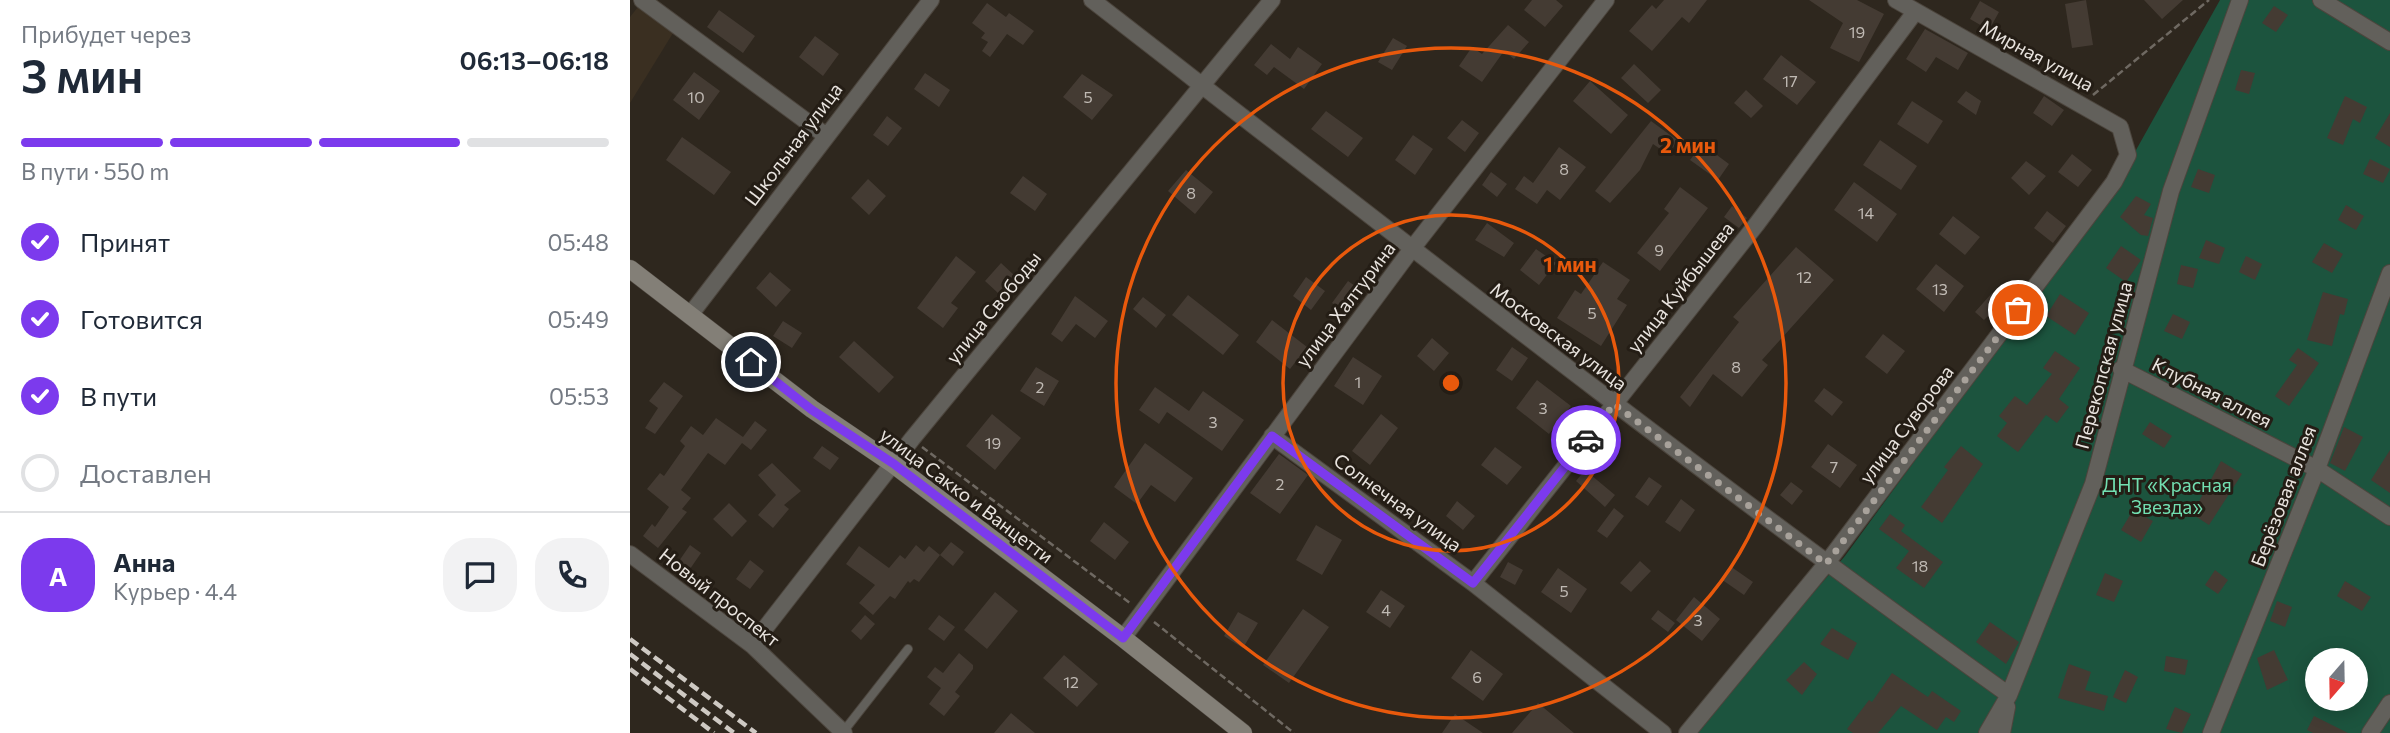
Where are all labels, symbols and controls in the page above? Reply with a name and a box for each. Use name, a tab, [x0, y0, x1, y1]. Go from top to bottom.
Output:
street label: Мирная улица	[1976, 14, 2098, 96]
text: Прибудет через	[21, 20, 191, 48]
house number: 19	[1849, 22, 1865, 41]
text: 06:13–06:18	[460, 44, 609, 75]
text: 3 мин	[21, 46, 143, 102]
house number: 17	[1782, 71, 1798, 90]
street label: Школьная улица	[739, 78, 847, 210]
house number: 10	[687, 87, 705, 106]
house number: 5	[1083, 87, 1093, 106]
text: 2 мин	[1660, 132, 1716, 157]
text: В пути · 550 m	[21, 157, 169, 185]
house number: 8	[1559, 159, 1569, 178]
house number: 8	[1186, 183, 1196, 202]
house number: 14	[1858, 203, 1875, 222]
street label: улица Куйбышева	[1622, 217, 1738, 357]
icon: check	[21, 223, 59, 261]
text: Принят	[80, 226, 170, 257]
text: 05:48	[548, 228, 609, 256]
street label: улица Халтурина	[1290, 237, 1400, 371]
house number: 9	[1654, 240, 1664, 259]
street label: улица Свободы	[941, 246, 1045, 368]
text: 1 мин	[1543, 251, 1597, 276]
house number: 12	[1796, 267, 1812, 286]
street label: Московская улица	[1486, 277, 1632, 395]
house number: 13	[1932, 279, 1948, 298]
street label: Перекопская улица	[2070, 279, 2136, 451]
pin	[1988, 280, 2048, 340]
icon: bag	[1999, 291, 2037, 329]
icon: check	[21, 300, 59, 338]
text: Готовится	[80, 303, 203, 334]
house number: 5	[1587, 303, 1597, 322]
text: 05:49	[548, 305, 609, 333]
pin	[721, 332, 781, 392]
icon: home	[732, 343, 770, 381]
street label: Клубная аллея	[2148, 352, 2276, 432]
house number: 8	[1731, 357, 1741, 376]
street label: улица Суворова	[1854, 360, 1958, 488]
centre of rings	[1439, 371, 1463, 395]
house number: 1	[1355, 372, 1361, 391]
icon: check	[21, 377, 59, 415]
house number: 2	[1036, 377, 1045, 396]
text: В пути	[80, 380, 157, 411]
text: 05:53	[549, 382, 609, 410]
house number: 3	[1538, 398, 1548, 417]
courier	[1551, 405, 1621, 475]
house number: 3	[1208, 412, 1218, 431]
icon: car	[1567, 421, 1605, 459]
street label: улица Сакко и Ванцетти	[876, 422, 1058, 568]
street label: Берёзовая аллея	[2246, 422, 2320, 570]
house number: 19	[985, 433, 1001, 452]
street label: Солнечная улица	[1330, 448, 1466, 556]
text: Доставлен	[80, 457, 212, 488]
house number: 7	[1830, 457, 1838, 476]
park label: ДНТ «Красная Звезда»	[2102, 473, 2232, 518]
house number: 2	[1276, 474, 1285, 493]
button: chat	[443, 538, 517, 612]
button: phone	[535, 538, 609, 612]
street label: Новый проспект	[655, 543, 785, 651]
text: Анна	[113, 546, 175, 577]
house number: 18	[1912, 556, 1928, 575]
text: А	[49, 560, 67, 591]
text: Курьер · 4.4	[113, 577, 237, 605]
house number: 5	[1559, 581, 1569, 600]
house number: 4	[1381, 600, 1391, 619]
house number: 3	[1693, 610, 1703, 629]
north arrow	[2305, 648, 2368, 710]
map controls	[2305, 648, 2368, 711]
house number: 6	[1472, 667, 1482, 686]
house number: 12	[1063, 672, 1079, 691]

